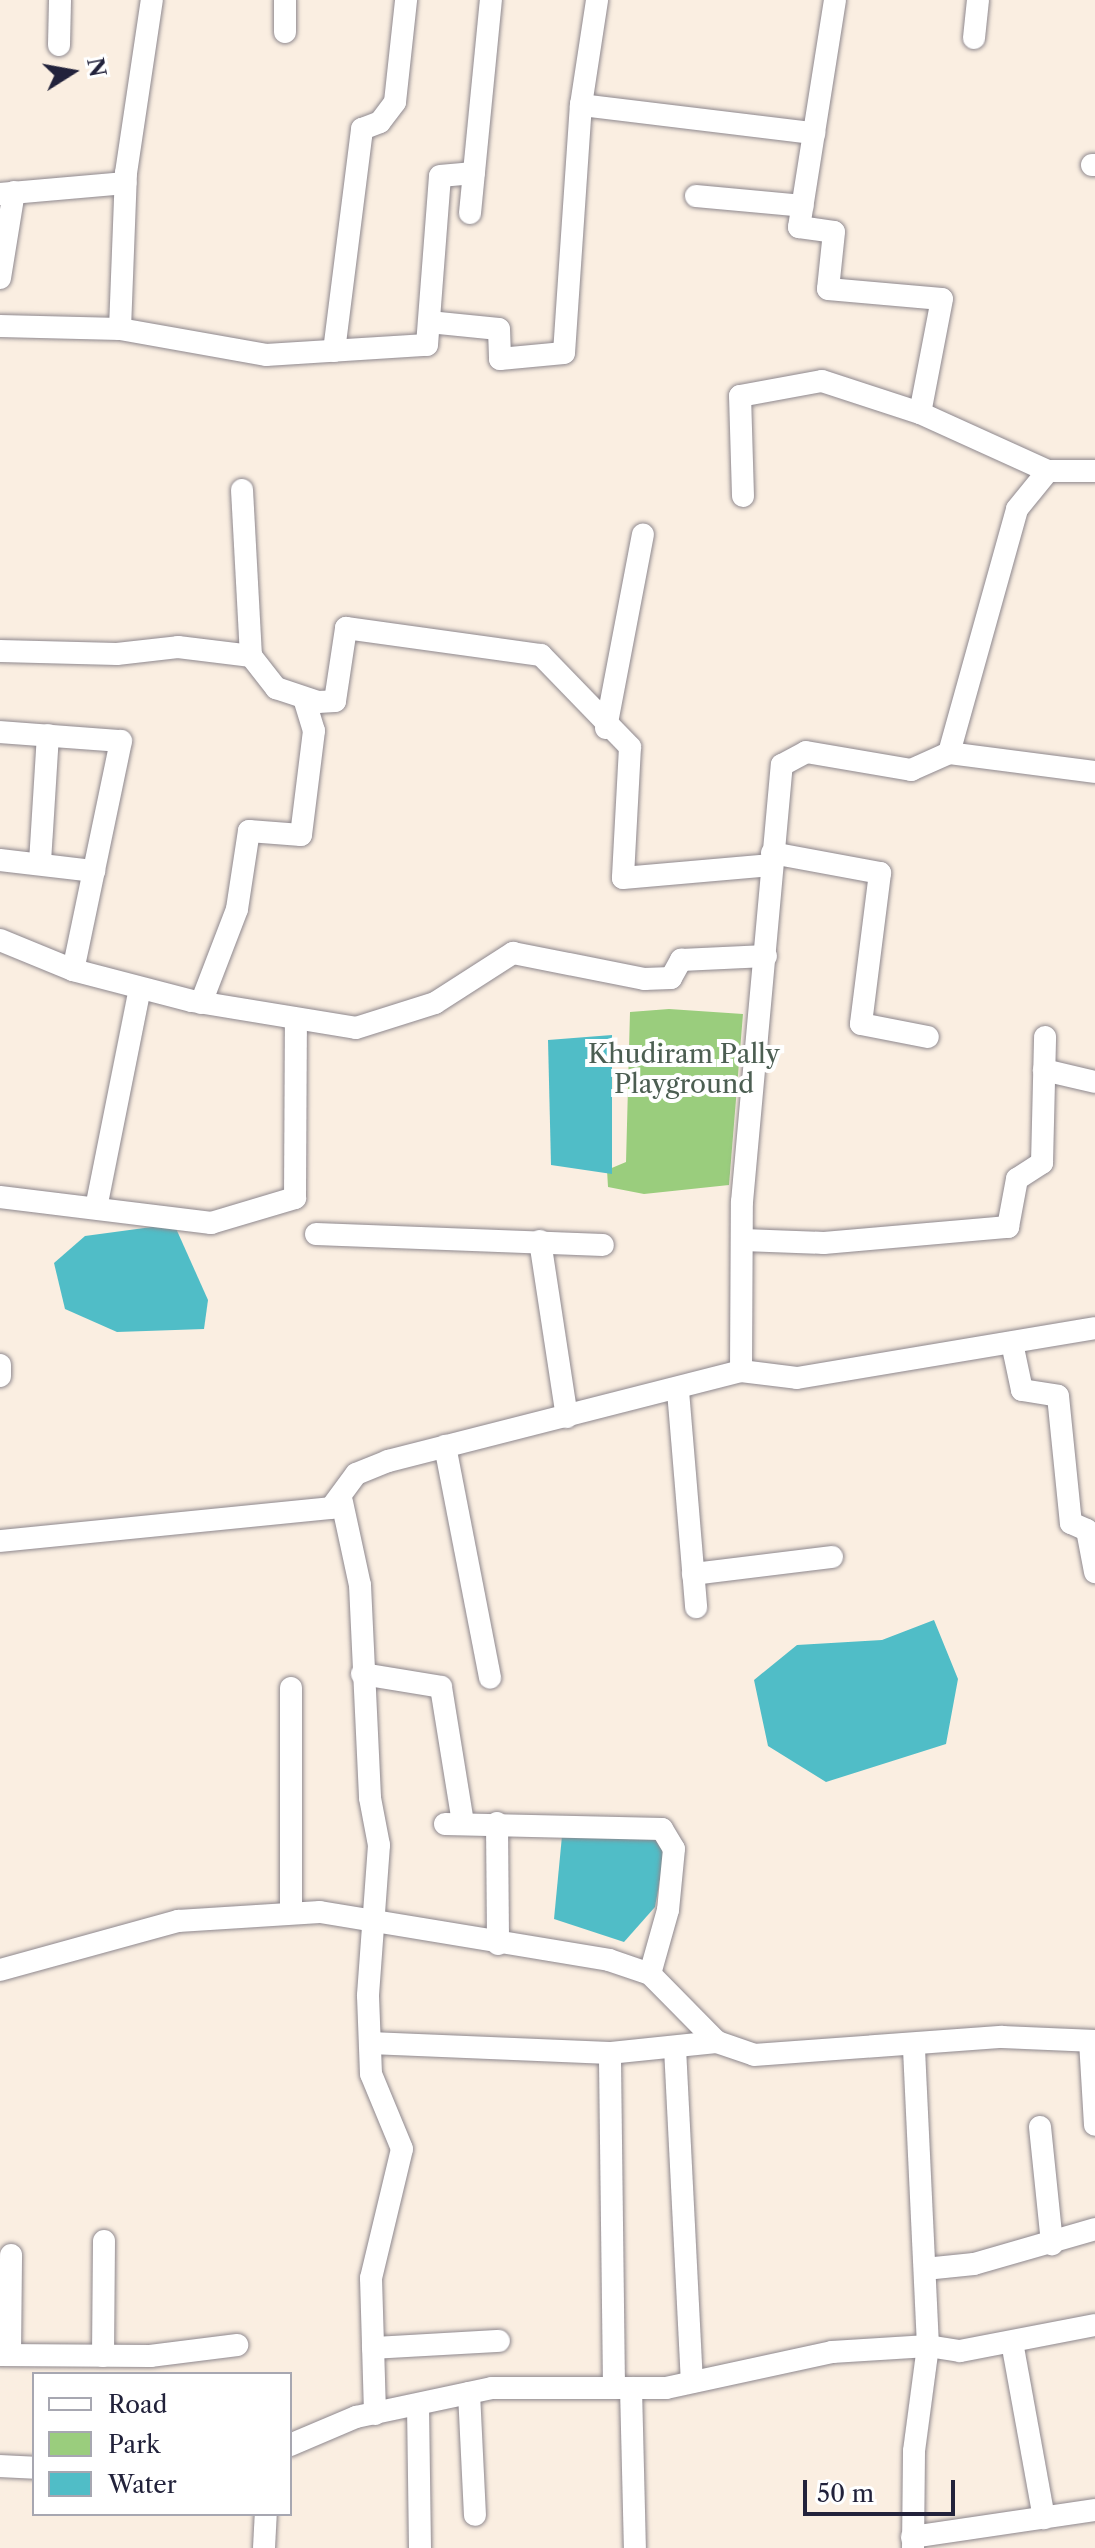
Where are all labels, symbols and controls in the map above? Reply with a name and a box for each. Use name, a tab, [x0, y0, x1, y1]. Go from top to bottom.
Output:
north arrow	[32, 32, 112, 112]
text: N	[81, 55, 111, 79]
park label: Khudiram Pally Playground	[588, 1039, 780, 1100]
legend	[32, 2372, 292, 2516]
text: Road	[108, 2390, 167, 2419]
text: Park	[108, 2430, 160, 2459]
scale bar	[807, 2464, 959, 2514]
text: Water	[108, 2470, 177, 2499]
text: 50 m	[817, 2479, 874, 2508]

